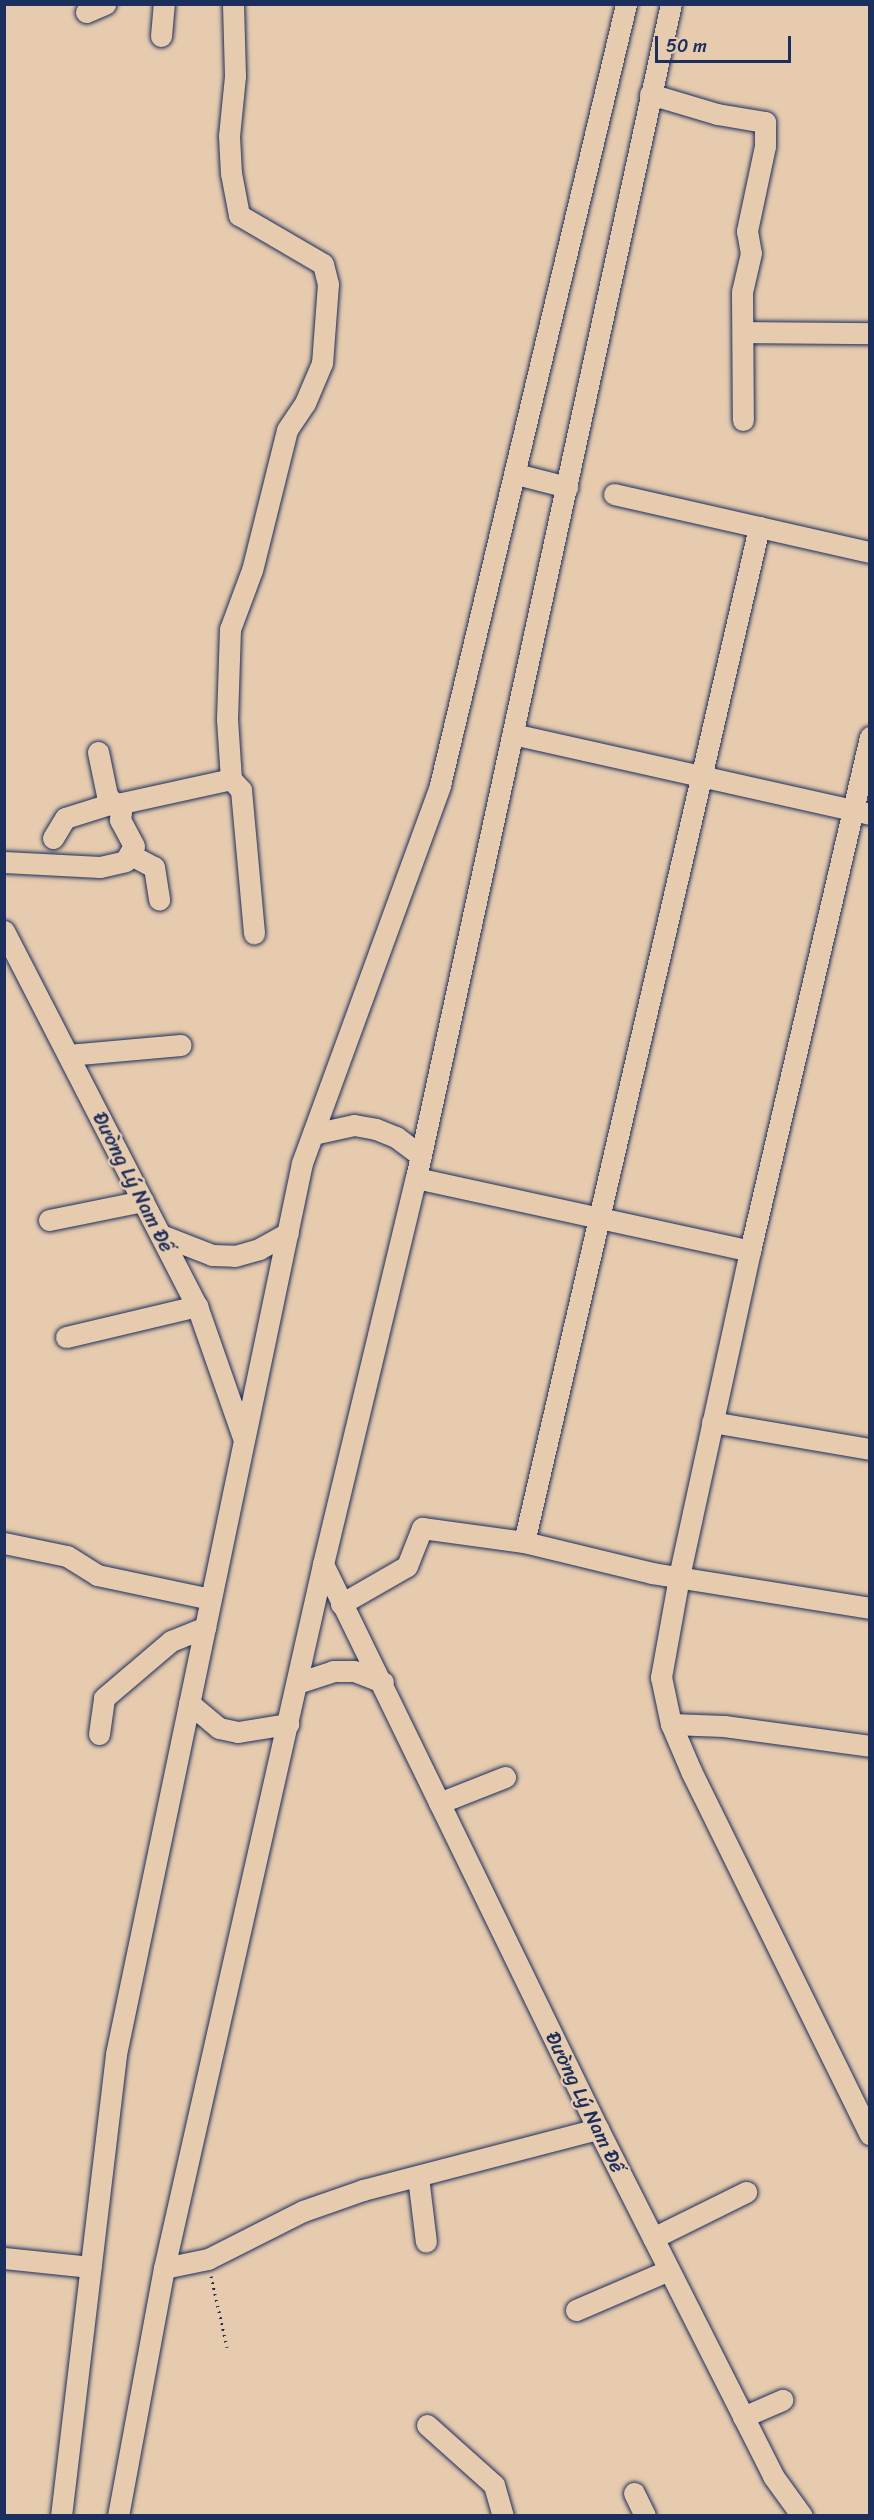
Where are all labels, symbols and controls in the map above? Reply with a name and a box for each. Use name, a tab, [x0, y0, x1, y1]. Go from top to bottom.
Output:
scale bar	[658, 24, 794, 62]
text: 50 m	[666, 30, 707, 62]
street label: Đường Lý Nam Đế	[87, 1108, 179, 1256]
street label: Đường Lý Nam Đế	[541, 2028, 629, 2176]

